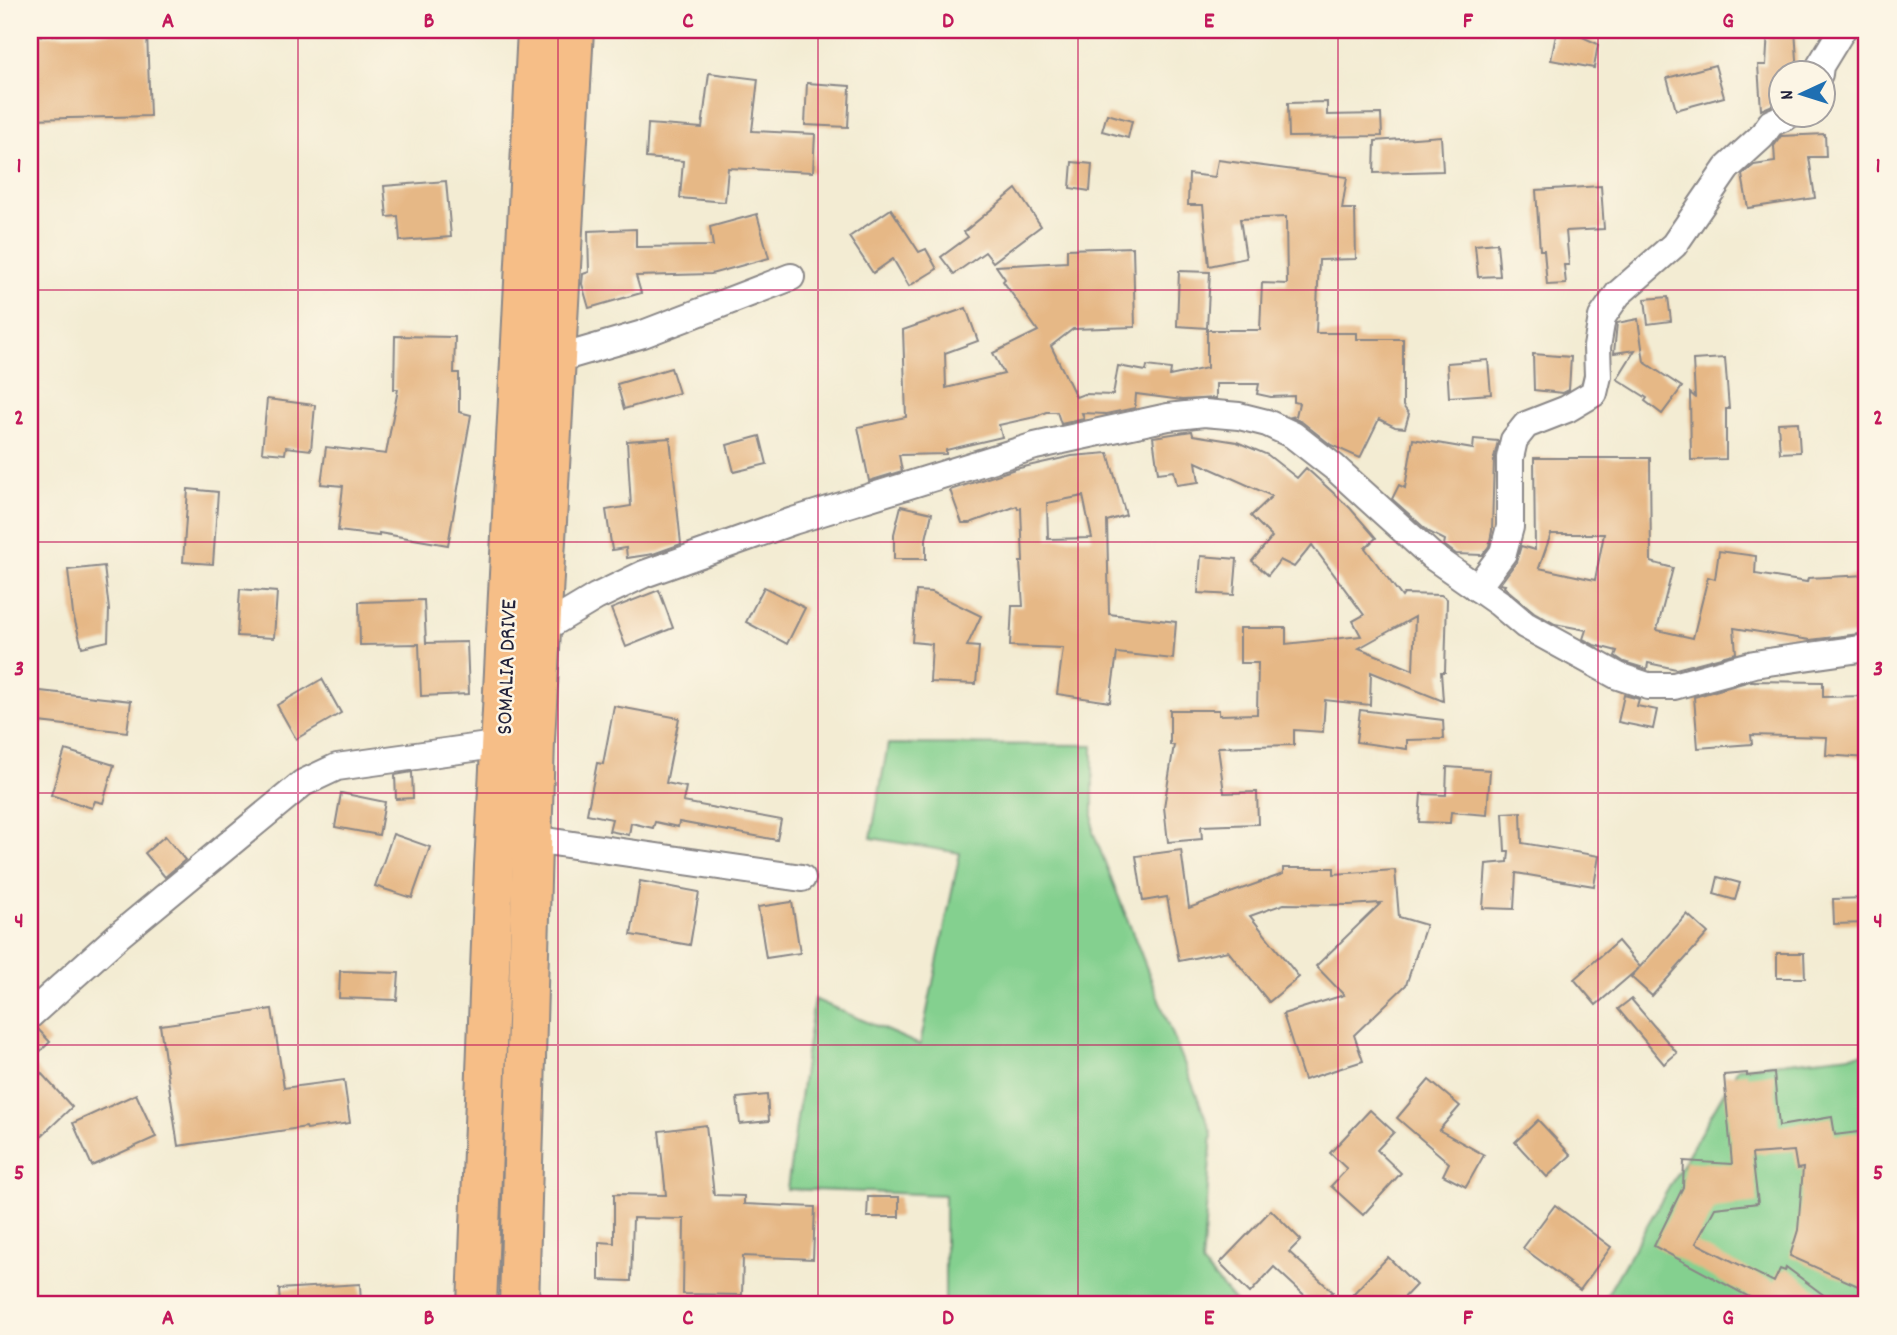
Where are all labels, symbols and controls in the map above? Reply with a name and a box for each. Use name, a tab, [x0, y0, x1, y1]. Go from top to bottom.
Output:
text: A	[162, 6, 174, 39]
text: B	[424, 6, 435, 39]
text: C	[682, 6, 694, 39]
text: D	[942, 6, 954, 39]
text: E	[1204, 6, 1215, 39]
text: F	[1463, 6, 1474, 39]
text: G	[1722, 6, 1734, 39]
north arrow	[1768, 60, 1838, 130]
text: N	[1775, 89, 1802, 101]
text: 1	[16, 151, 22, 184]
text: 1	[1875, 151, 1881, 184]
text: 2	[14, 403, 24, 436]
text: 2	[1873, 403, 1883, 436]
street label: SOMALIA DRIVE	[490, 598, 527, 735]
text: 3	[14, 654, 24, 687]
text: 3	[1873, 654, 1883, 687]
text: 4	[14, 906, 24, 939]
text: 4	[1873, 906, 1883, 939]
text: 5	[14, 1158, 24, 1191]
text: 5	[1873, 1158, 1883, 1191]
text: A	[162, 1303, 174, 1335]
text: B	[424, 1303, 435, 1335]
text: C	[682, 1303, 694, 1335]
text: D	[942, 1303, 954, 1335]
text: E	[1204, 1303, 1215, 1335]
text: F	[1463, 1303, 1474, 1335]
text: G	[1722, 1303, 1734, 1335]

